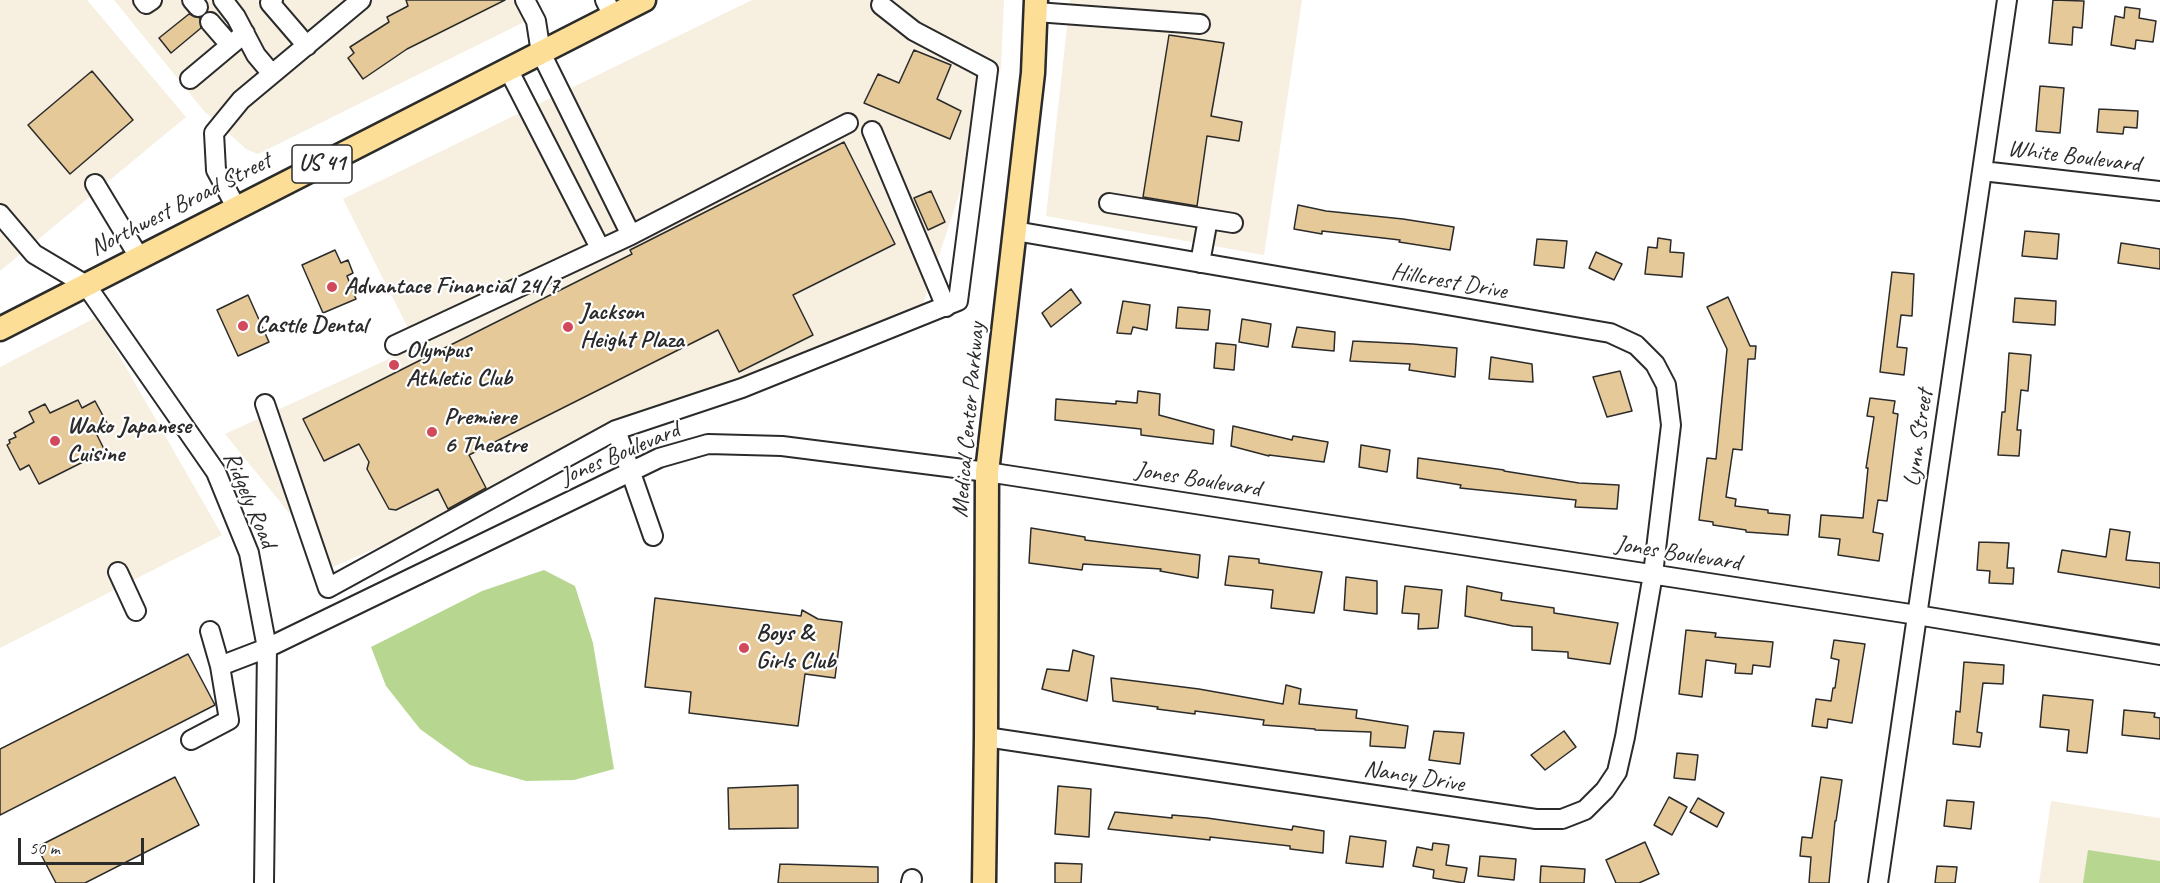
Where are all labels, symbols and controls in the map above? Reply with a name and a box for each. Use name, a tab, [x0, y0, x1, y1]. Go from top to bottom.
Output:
street label: White Boulevard	[2006, 135, 2142, 179]
road number: US 41	[292, 145, 352, 183]
street label: Northwest Broad Street	[86, 147, 276, 263]
street label: Hillcrest Drive	[1389, 258, 1509, 306]
place label: Advantace Financial 24/7	[344, 273, 559, 301]
marker: Advantace Financial 24/7	[325, 280, 339, 294]
place label: Jackson Height Plaza	[580, 299, 684, 355]
place label: Castle Dental	[255, 312, 367, 340]
marker: Castle Dental	[236, 319, 250, 333]
marker: Jackson Height Plaza	[561, 320, 575, 334]
street label: Medical Center Parkway	[946, 321, 992, 519]
place label: Olympus Athletic Club	[406, 337, 512, 393]
marker: Olympus Athletic Club	[387, 358, 401, 372]
street label: Lynn Street	[1898, 388, 1940, 488]
place label: Premiere 6 Theatre	[444, 404, 526, 460]
place label: Wako Japanese Cuisine	[67, 413, 191, 469]
street label: Jones Boulevard	[556, 416, 684, 492]
marker: Premiere 6 Theatre	[425, 425, 439, 439]
marker: Wako Japanese Cuisine	[48, 434, 62, 448]
street label: Ridgely Road	[216, 448, 282, 552]
street label: Jones Boulevard	[1133, 456, 1263, 504]
street label: Jones Boulevard	[1613, 530, 1743, 578]
place label: Boys & Girls Club	[756, 620, 835, 676]
marker: Boys & Girls Club	[737, 641, 751, 655]
street label: Nancy Drive	[1362, 755, 1466, 799]
scale bar	[21, 826, 147, 864]
text: 50 m	[29, 837, 60, 859]

